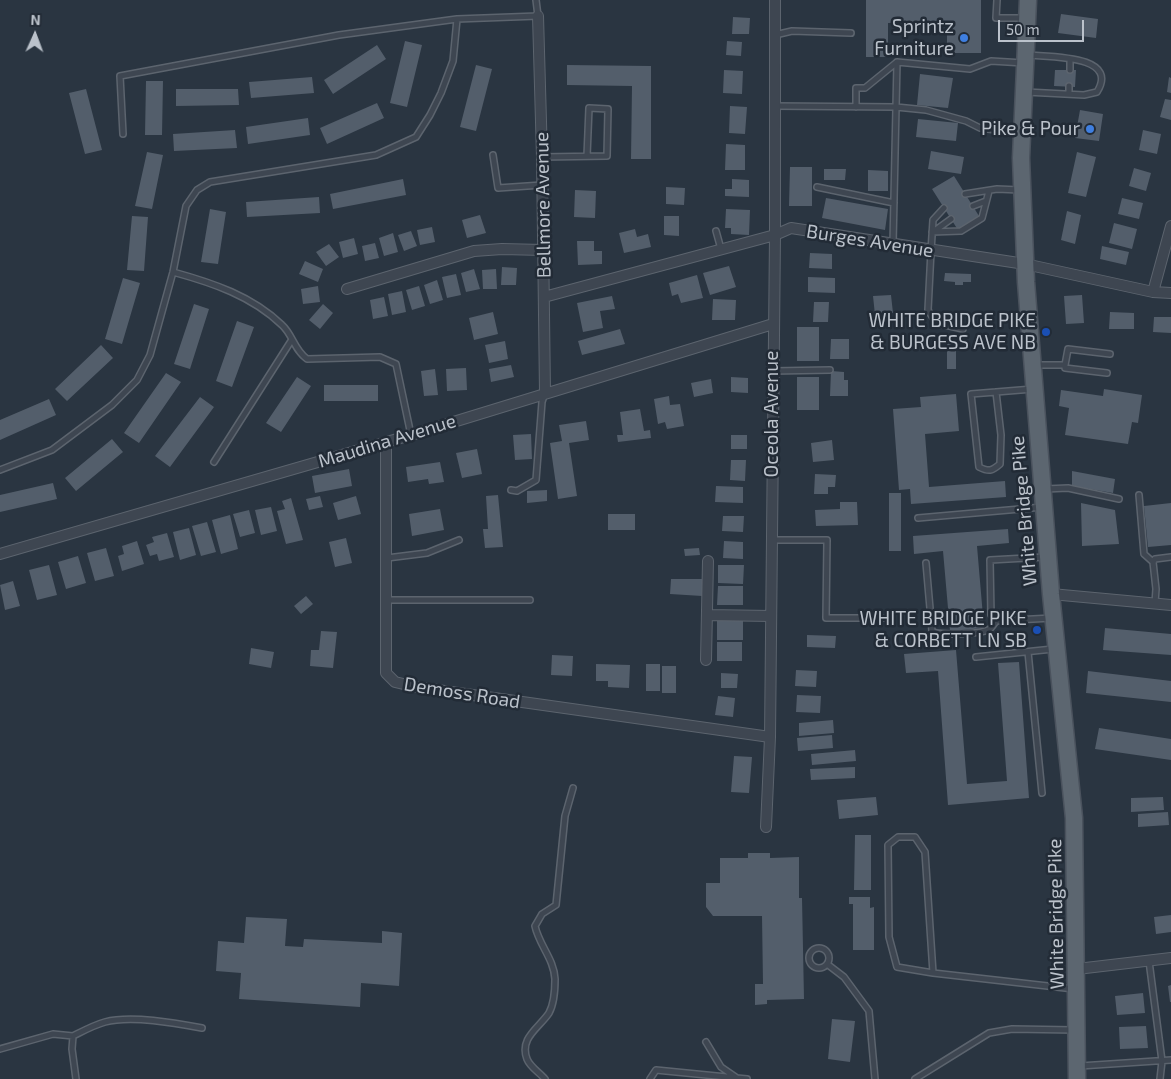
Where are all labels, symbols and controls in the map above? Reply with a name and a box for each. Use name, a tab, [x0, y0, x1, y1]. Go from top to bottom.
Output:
north arrow	[10, 10, 60, 60]
scale bar	[1001, 10, 1087, 42]
text: N	[30, 11, 41, 28]
place label: Sprintz Furniture	[874, 16, 954, 60]
text: 50 m	[1006, 20, 1040, 38]
marker: Sprintz Furniture	[958, 32, 970, 44]
place label: Pike & Pour	[981, 118, 1080, 140]
marker: Pike & Pour	[1084, 123, 1096, 135]
street label: Bellmore Avenue	[530, 132, 556, 278]
street label: Burges Avenue	[805, 220, 935, 262]
place label: WHITE BRIDGE PIKE & BURGESS AVE NB	[869, 310, 1036, 354]
marker: WHITE BRIDGE PIKE & BURGESS AVE NB	[1040, 326, 1052, 338]
street label: Oceola Avenue	[761, 351, 783, 477]
street label: Maudina Avenue	[315, 409, 459, 473]
street label: White Bridge Pike	[1006, 435, 1042, 587]
place label: WHITE BRIDGE PIKE & CORBETT LN SB	[860, 608, 1027, 652]
marker: WHITE BRIDGE PIKE & CORBETT LN SB	[1031, 624, 1043, 636]
street label: Demoss Road	[402, 673, 522, 713]
street label: White Bridge Pike	[1043, 838, 1069, 990]

